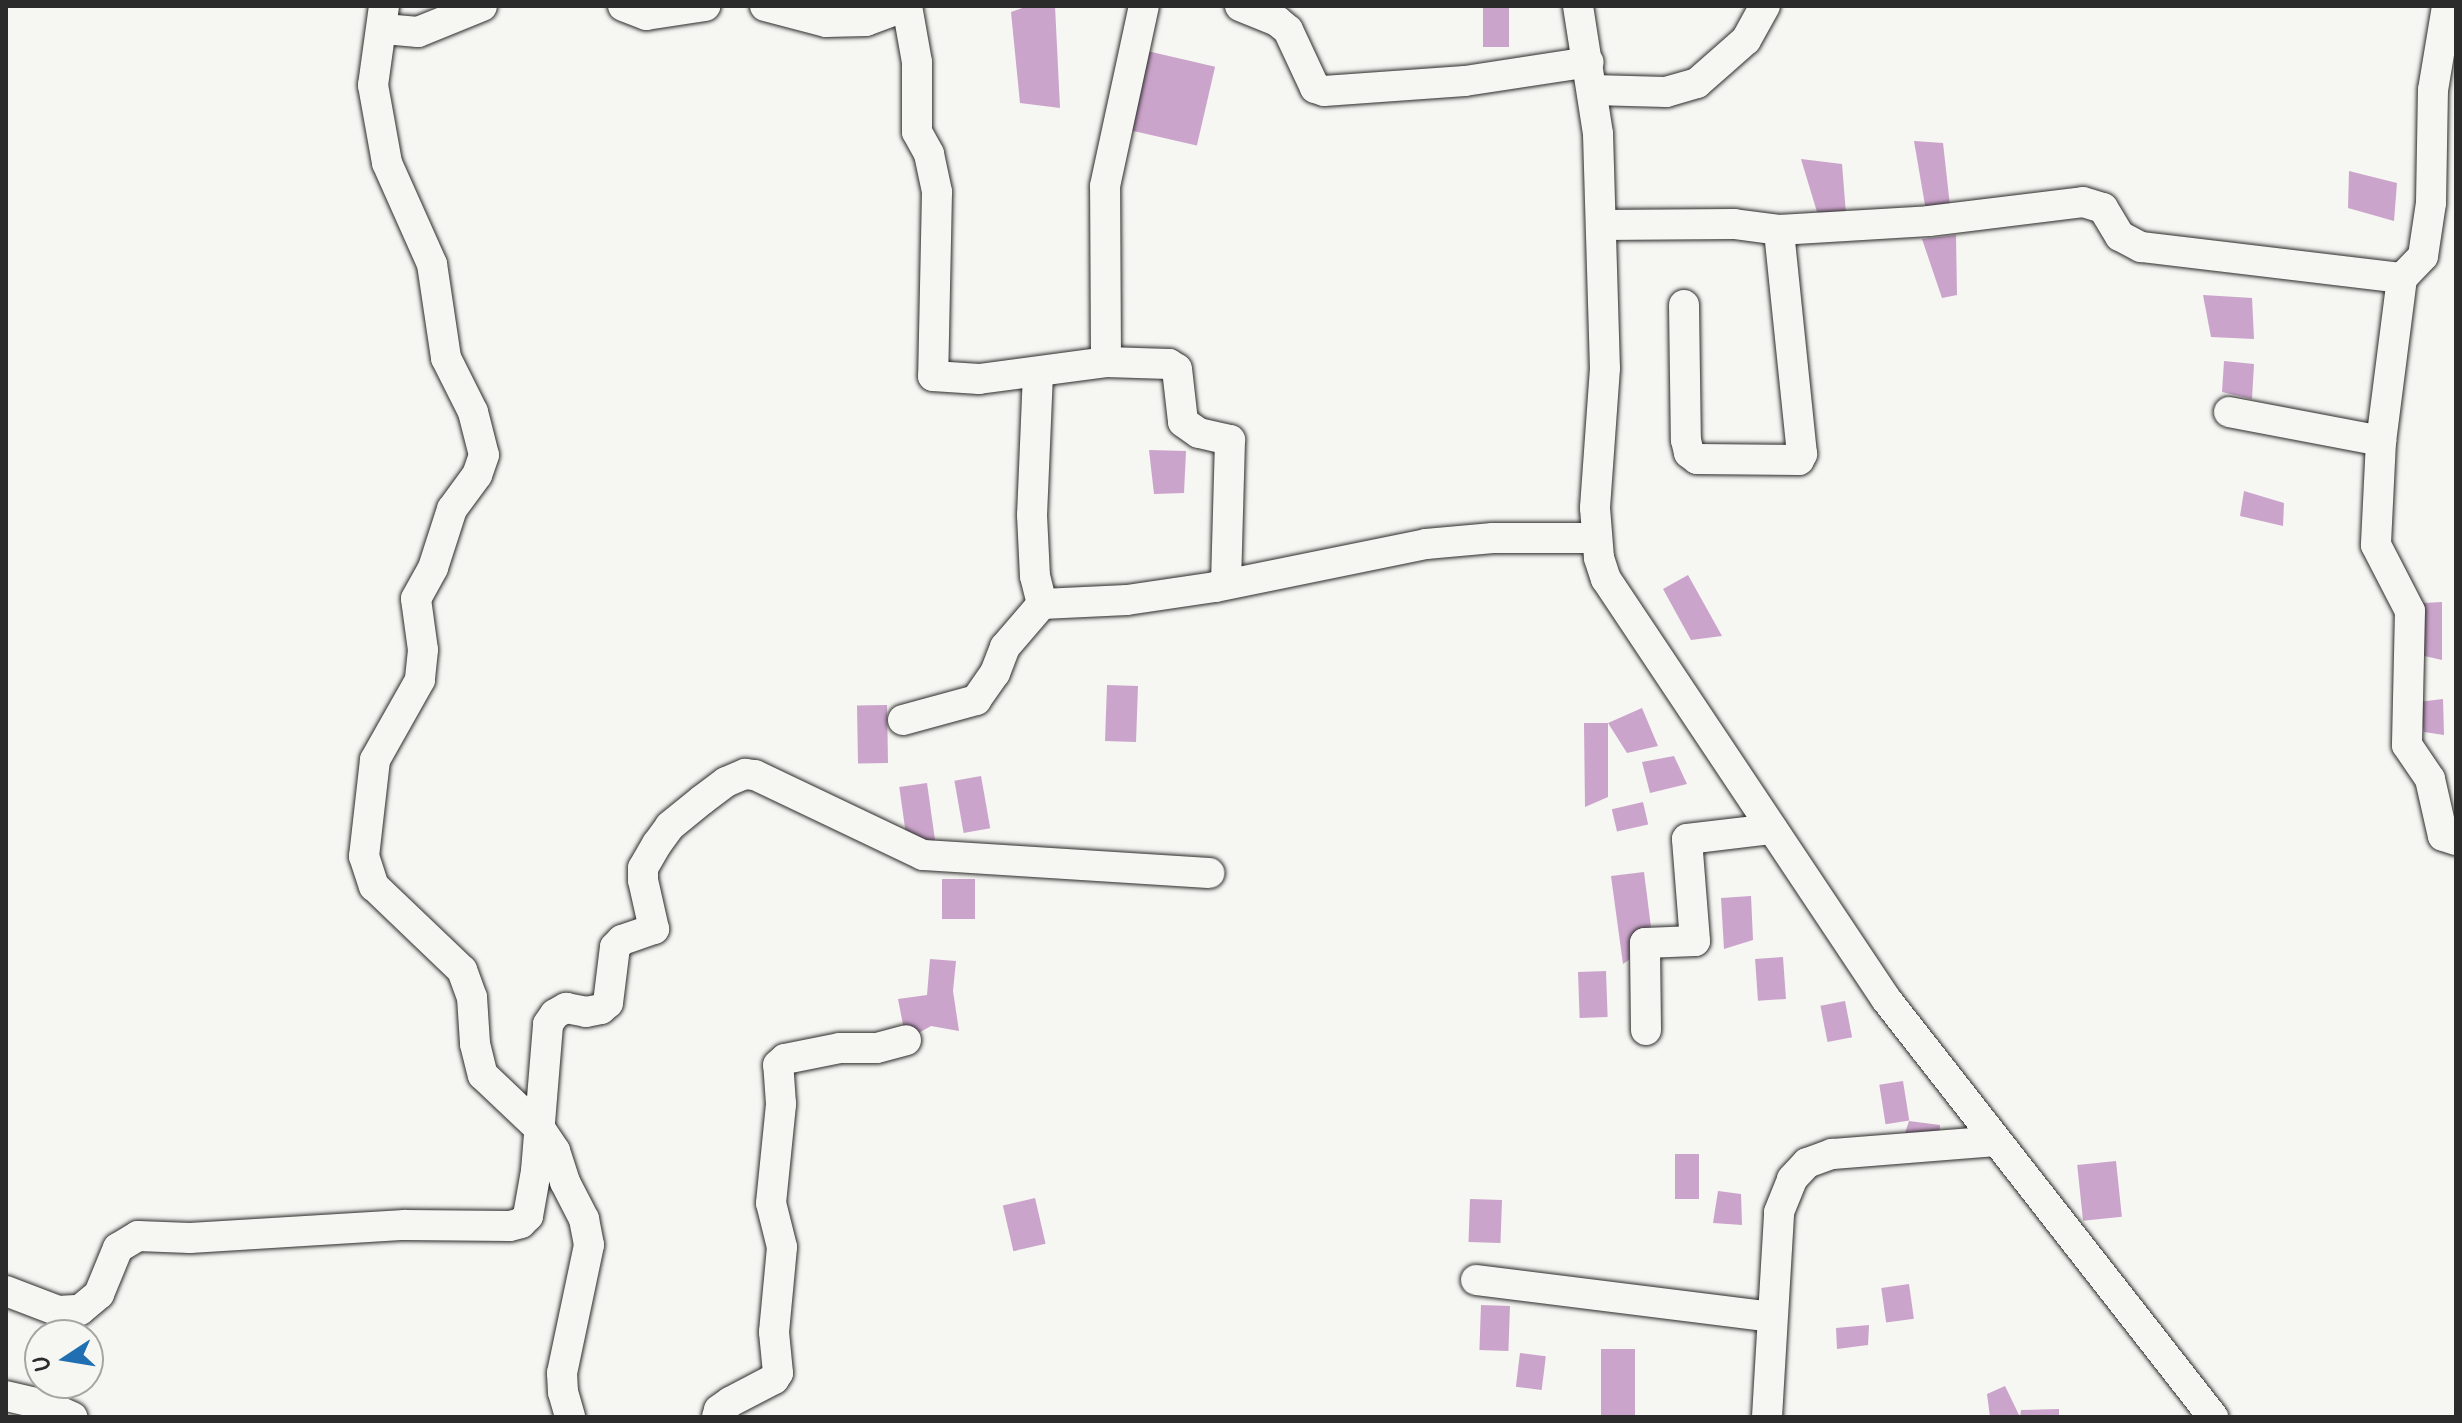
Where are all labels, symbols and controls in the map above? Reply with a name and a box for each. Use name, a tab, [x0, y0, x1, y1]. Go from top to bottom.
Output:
north arrow	[24, 1319, 104, 1399]
text: U	[27, 1354, 58, 1374]

